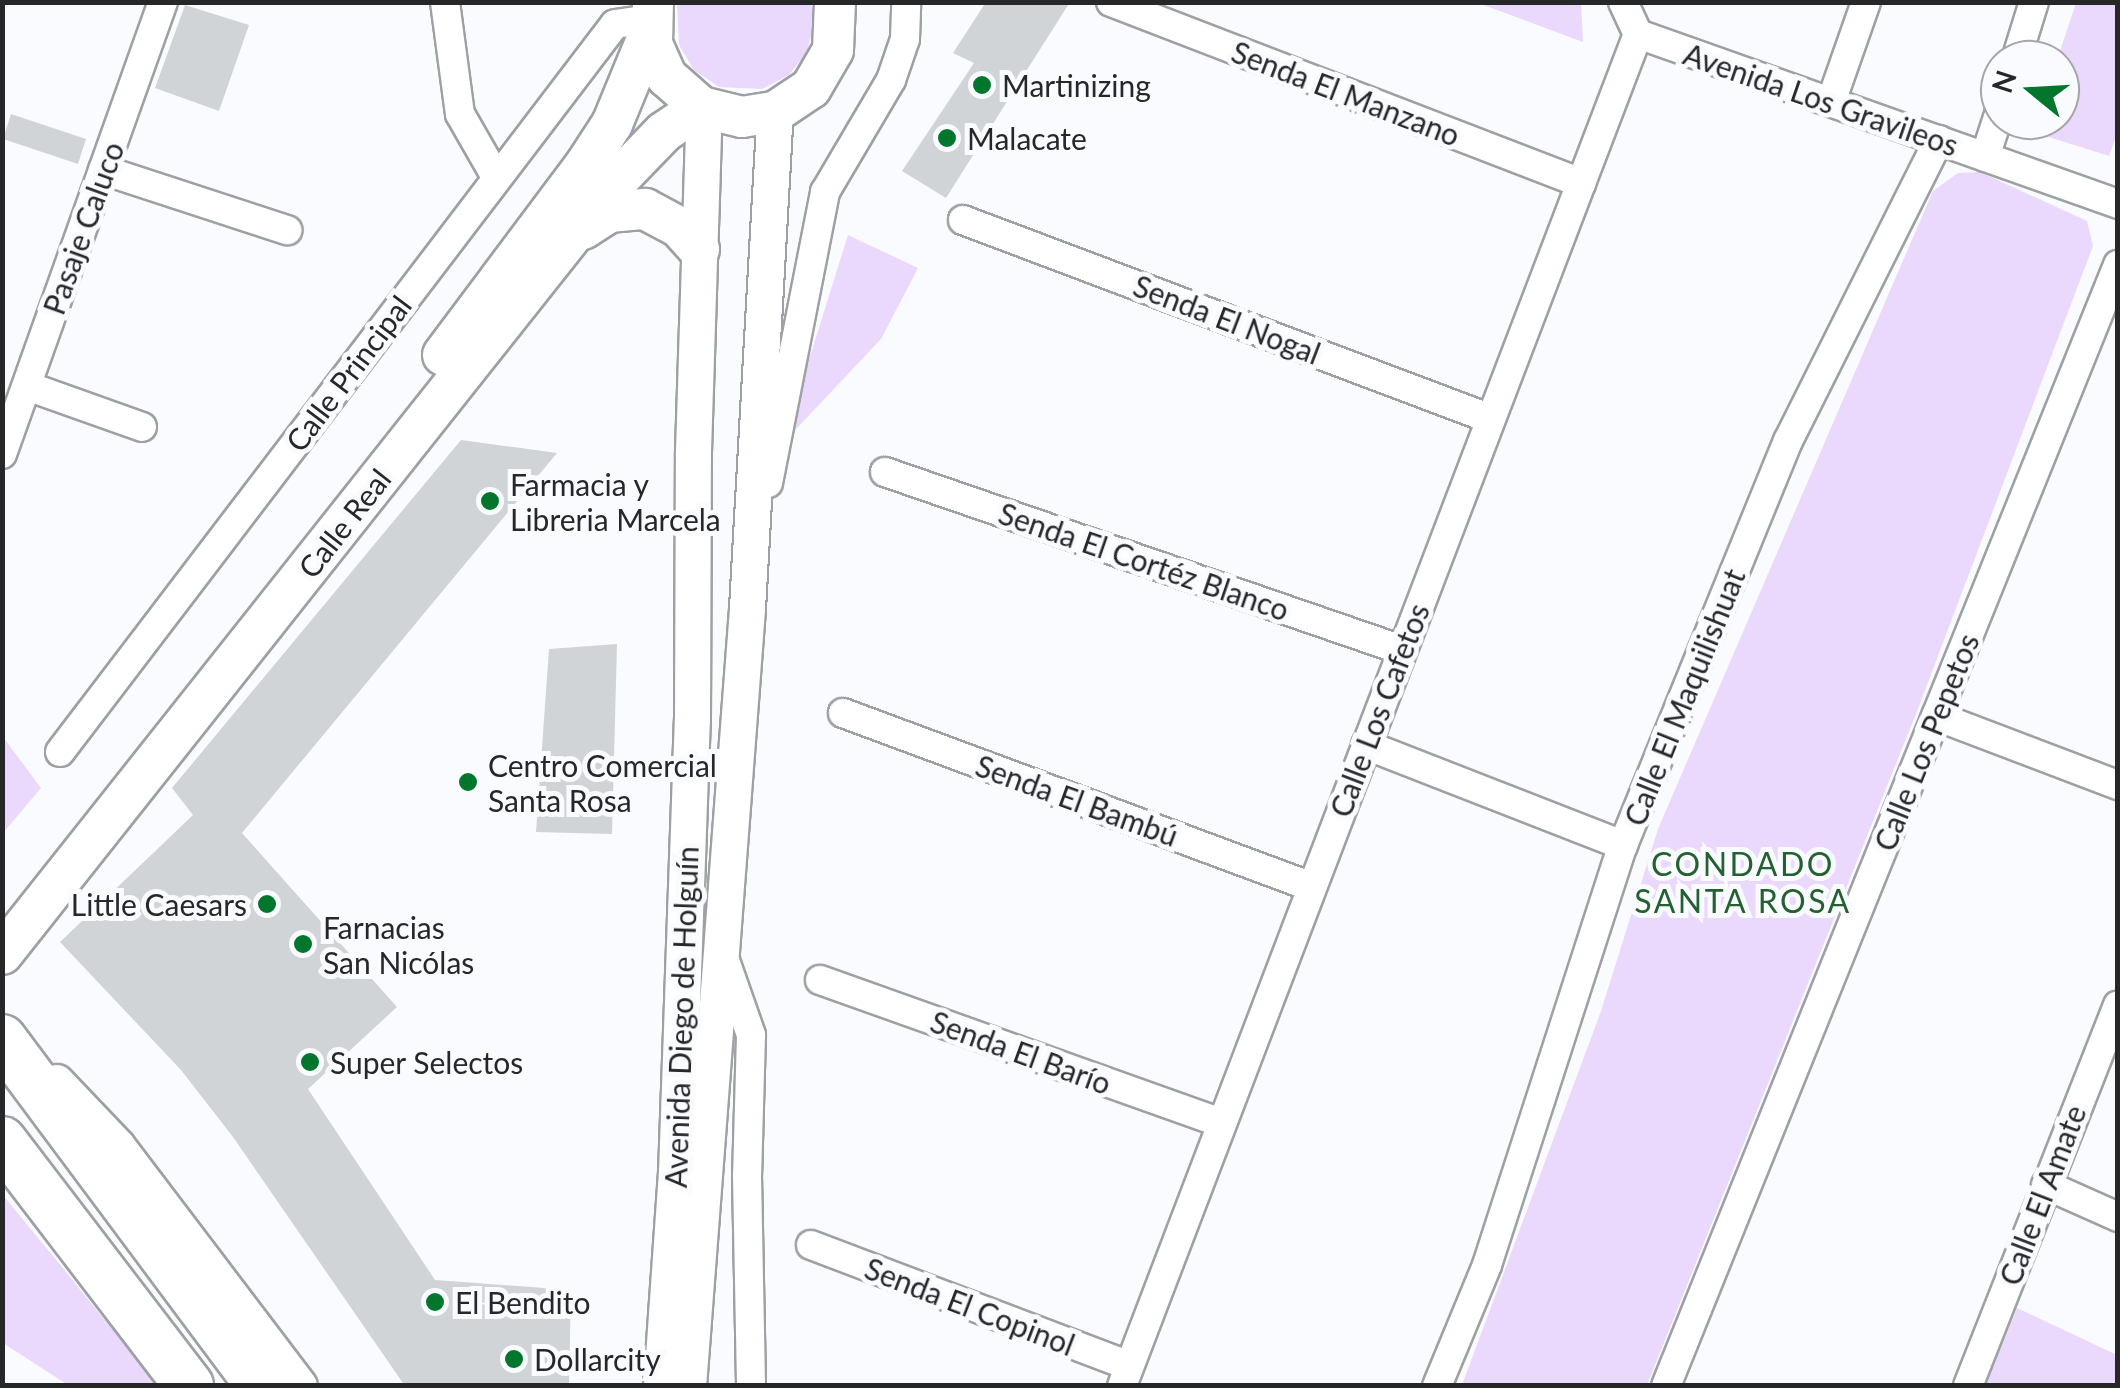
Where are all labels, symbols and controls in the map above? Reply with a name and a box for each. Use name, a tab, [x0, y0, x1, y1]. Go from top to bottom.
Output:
street label: Senda El Manzano	[1227, 33, 1465, 153]
street label: Avenida Los Gravileos	[1679, 35, 1963, 163]
north arrow	[1980, 40, 2080, 140]
text: N	[1984, 66, 2023, 97]
place label: Martinizing	[1002, 67, 1151, 103]
marker: Martinizing	[971, 74, 993, 96]
place label: Malacate	[967, 120, 1087, 156]
marker: Malacate	[936, 127, 958, 149]
street label: Pasaje Caluco	[35, 137, 131, 319]
street label: Senda El Nogal	[1129, 267, 1325, 371]
street label: Calle Principal	[278, 288, 418, 458]
street label: Calle Real	[290, 461, 398, 585]
place label: Farmacia y Libreria Marcela	[510, 466, 721, 536]
marker: Farmacia y Libreria Marcela	[479, 490, 501, 512]
street label: Senda El Cortéz Blanco	[994, 494, 1294, 628]
street label: Calle El Maquilishuat	[1616, 563, 1752, 831]
street label: Calle Los Cafetos	[1322, 598, 1436, 822]
street label: Calle Los Pepetos	[1866, 628, 1986, 856]
place label: Centro Comercial Santa Rosa	[488, 747, 717, 818]
street label: Senda El Bambú	[971, 747, 1183, 853]
marker: Centro Comercial Santa Rosa	[457, 771, 479, 793]
street label: Avenida Diego de Holguín	[657, 845, 705, 1189]
district label: CONDADO SANTA ROSA	[1634, 846, 1852, 921]
place label: Little Caesars	[71, 886, 247, 922]
marker: Little Caesars	[256, 893, 278, 915]
place label: Farnacias San Nicólas	[323, 909, 474, 980]
marker: Farnacias San Nicólas	[292, 933, 314, 955]
street label: Senda El Barío	[926, 1003, 1116, 1101]
place label: Super Selectos	[330, 1044, 524, 1080]
marker: Super Selectos	[299, 1051, 321, 1073]
street label: Calle El Amate	[1991, 1100, 2093, 1290]
street label: Senda El Copinol	[860, 1249, 1080, 1363]
place label: El Bendito	[455, 1284, 590, 1320]
marker: El Bendito	[424, 1291, 446, 1313]
place label: Dollarcity	[534, 1341, 661, 1377]
marker: Dollarcity	[503, 1348, 525, 1370]

